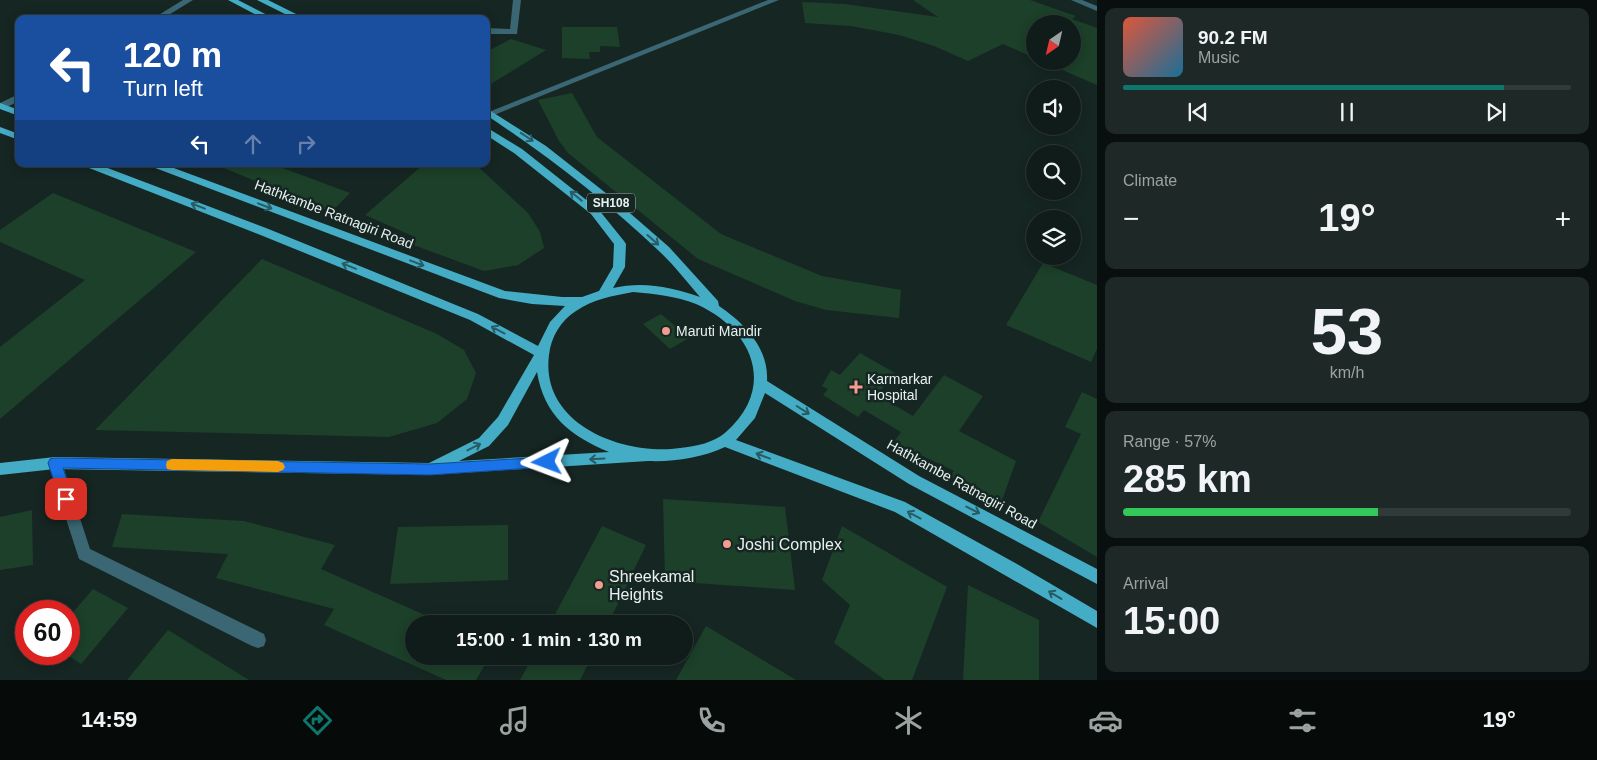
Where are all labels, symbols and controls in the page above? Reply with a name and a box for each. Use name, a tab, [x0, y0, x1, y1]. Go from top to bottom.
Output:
north arrow	[1026, 15, 1081, 70]
map controls	[1026, 15, 1081, 265]
text: 90.2 FM	[1198, 27, 1268, 48]
icon: left	[40, 35, 105, 100]
text: 120 m	[123, 35, 222, 74]
text: Music	[1198, 49, 1240, 66]
text: Turn left	[123, 76, 203, 101]
button: sound	[1026, 80, 1081, 135]
icon: previous	[1184, 98, 1212, 126]
icon: pause	[1333, 98, 1361, 126]
icon: next	[1482, 98, 1510, 126]
icon: left	[186, 130, 214, 158]
icon: ahead	[239, 130, 267, 158]
icon: right	[292, 130, 320, 158]
one-way arrow	[520, 132, 534, 142]
button: search	[1026, 145, 1081, 200]
text: Climate	[1123, 172, 1177, 189]
street label: Hathkambe Ratnagiri Road	[252, 176, 416, 252]
one-way arrow	[570, 191, 583, 202]
road number: SH108	[587, 194, 635, 212]
text: 19°	[1318, 197, 1376, 239]
one-way arrow	[191, 201, 206, 210]
one-way arrow	[257, 202, 272, 211]
text: −	[1123, 203, 1139, 234]
text: +	[1555, 203, 1571, 234]
button: layers	[1026, 210, 1081, 265]
one-way arrow	[647, 234, 660, 245]
one-way arrow	[409, 259, 424, 268]
one-way arrow	[342, 261, 357, 270]
text: 53	[1311, 295, 1383, 368]
place label: Maruti Mandir	[676, 323, 762, 339]
one-way arrow	[491, 325, 506, 335]
marker: Maruti Mandir	[660, 325, 672, 337]
text: km/h	[1330, 364, 1364, 381]
place label: Karmarkar Hospital	[867, 371, 933, 403]
marker: Karmarkar Hospital	[849, 380, 863, 394]
one-way arrow	[796, 405, 810, 415]
text: Range · 57%	[1123, 433, 1216, 450]
position arrow	[520, 435, 572, 487]
street label: Hathkambe Ratnagiri Road	[884, 436, 1040, 532]
one-way arrow	[466, 442, 481, 452]
one-way arrow	[755, 451, 771, 460]
one-way arrow	[589, 454, 605, 464]
text: 285 km	[1123, 458, 1252, 500]
pin	[45, 478, 87, 520]
icon: arrive	[52, 485, 80, 513]
one-way arrow	[965, 506, 980, 515]
one-way arrow	[906, 510, 921, 520]
place label: Joshi Complex	[737, 536, 842, 553]
marker: Joshi Complex	[721, 538, 733, 550]
place label: Shreekamal Heights	[609, 568, 694, 603]
text: Arrival	[1123, 575, 1168, 592]
marker: Shreekamal Heights	[593, 579, 605, 591]
one-way arrow	[1049, 589, 1063, 599]
speed limit sign: 60	[15, 600, 80, 665]
text: 15:00	[1123, 600, 1220, 642]
text: 15:00 · 1 min · 130 m	[456, 629, 642, 650]
icon: directions	[300, 703, 335, 738]
icon: music	[497, 703, 532, 738]
icon: phone	[694, 703, 729, 738]
icon: climate	[891, 703, 926, 738]
icon: car	[1088, 703, 1123, 738]
icon: filters	[1285, 703, 1320, 738]
text: 14:59	[81, 707, 137, 732]
text: 19°	[1483, 707, 1516, 732]

